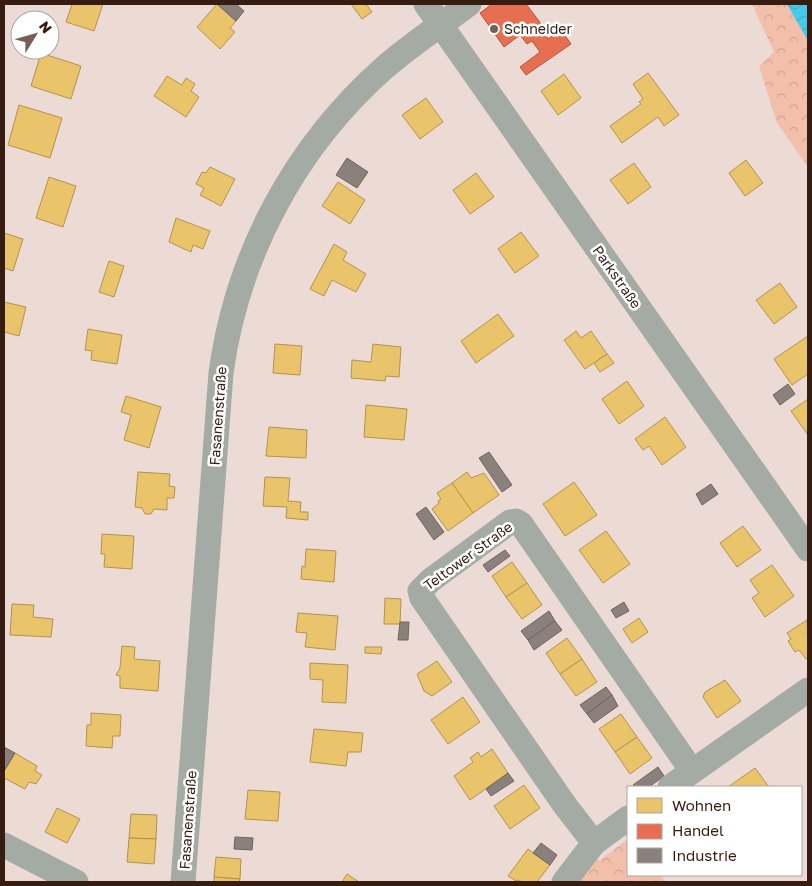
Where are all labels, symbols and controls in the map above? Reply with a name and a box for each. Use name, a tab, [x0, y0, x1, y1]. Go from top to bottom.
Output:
north arrow	[10, 10, 60, 60]
text: N	[36, 18, 56, 36]
place label: Schneider	[504, 20, 572, 37]
marker: Schneider	[488, 23, 500, 35]
street label: Parkstraße	[590, 242, 645, 311]
street label: Fasanenstraße	[206, 366, 229, 466]
street label: Teltower Straße	[420, 518, 515, 594]
street label: Fasanenstraße	[176, 770, 199, 870]
legend	[627, 786, 802, 876]
text: Wohnen	[672, 796, 731, 814]
text: Handel	[672, 821, 724, 839]
text: Industrie	[672, 846, 737, 864]

